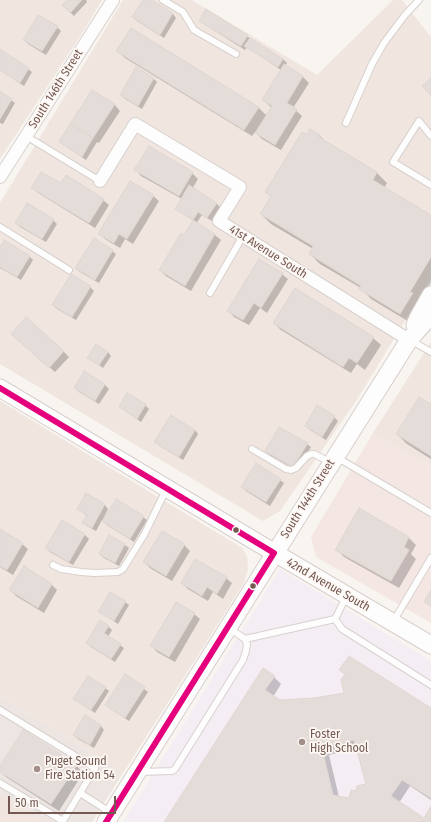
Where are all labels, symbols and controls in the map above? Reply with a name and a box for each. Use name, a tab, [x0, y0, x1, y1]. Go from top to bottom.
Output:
street label: South 146th Street	[26, 47, 86, 131]
street label: 41st Avenue South	[226, 222, 310, 282]
street label: South 144th Street	[278, 457, 338, 541]
unlabelled marker	[231, 525, 241, 535]
street label: 42nd Avenue South	[284, 555, 372, 615]
unlabelled marker	[248, 581, 258, 591]
place label: Foster High School	[310, 728, 368, 756]
marker: Foster High School	[297, 737, 307, 747]
place label: Puget Sound Fire Station 54	[45, 755, 115, 783]
marker: Puget Sound Fire Station 54	[32, 764, 42, 774]
scale bar	[10, 788, 118, 814]
text: 50 m	[15, 796, 39, 810]

